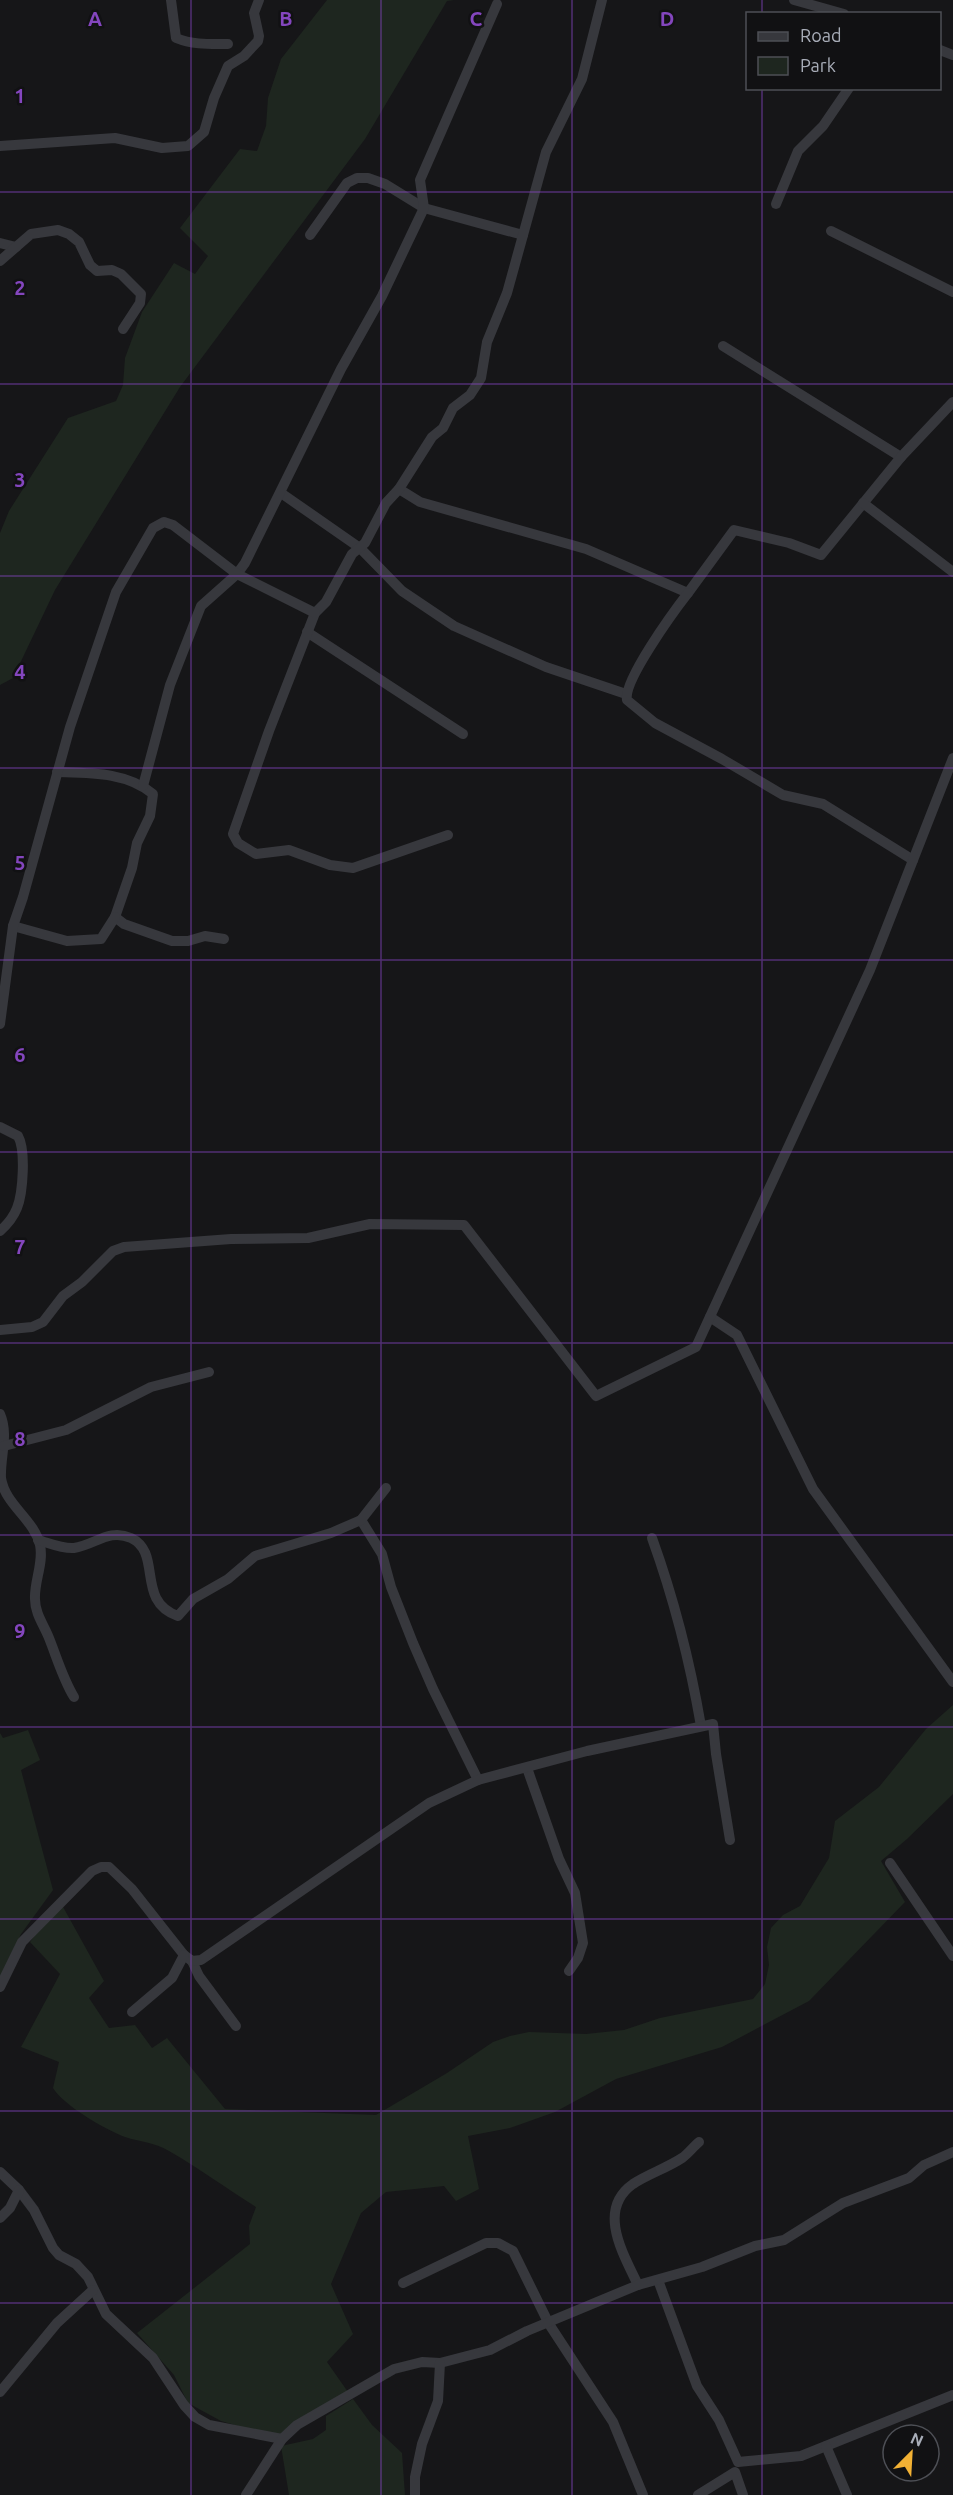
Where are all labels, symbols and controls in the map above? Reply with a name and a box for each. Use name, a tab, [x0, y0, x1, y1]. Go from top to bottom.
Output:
text: A	[88, 7, 102, 30]
text: B	[279, 7, 293, 30]
text: C	[470, 7, 483, 30]
text: D	[660, 7, 674, 30]
legend	[746, 12, 941, 90]
text: Road	[800, 25, 842, 45]
text: Park	[800, 55, 836, 75]
text: 1	[14, 84, 26, 107]
text: 2	[14, 276, 26, 299]
text: 3	[14, 468, 26, 491]
text: 4	[14, 660, 26, 683]
text: 5	[14, 851, 26, 874]
text: 6	[14, 1043, 26, 1066]
text: 7	[14, 1235, 26, 1258]
text: 8	[14, 1427, 26, 1450]
text: 9	[14, 1619, 26, 1642]
north arrow	[881, 2423, 941, 2483]
text: N	[908, 2429, 926, 2450]

